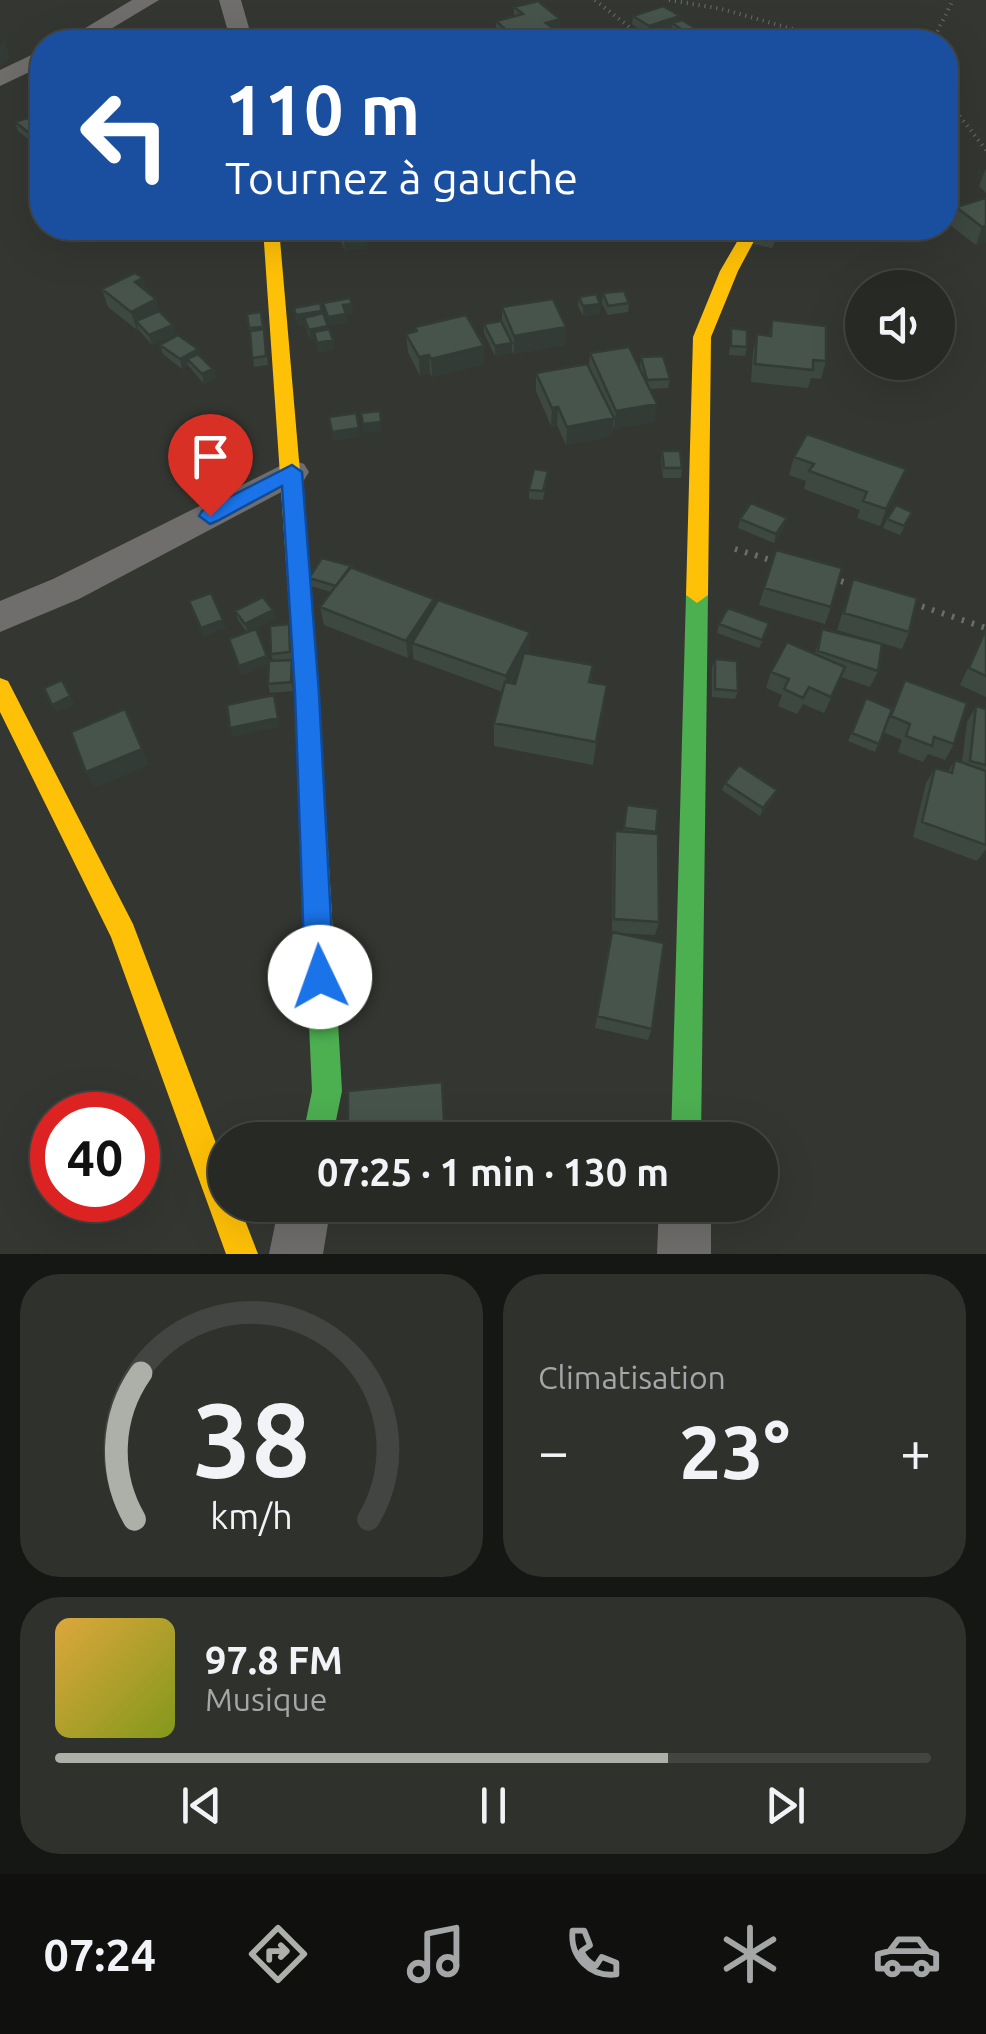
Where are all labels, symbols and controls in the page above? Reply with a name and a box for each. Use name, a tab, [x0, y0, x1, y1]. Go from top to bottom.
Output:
icon: left	[60, 70, 190, 200]
text: 110 m	[225, 70, 420, 148]
text: Tournez à gauche	[225, 152, 578, 203]
map controls	[845, 270, 955, 380]
button: sound	[845, 270, 955, 380]
pin	[168, 414, 253, 517]
icon: arrive	[183, 429, 238, 484]
position arrow	[268, 925, 372, 1029]
speed limit sign: 40	[30, 1092, 160, 1222]
text: 07:25 · 1 min · 130 m	[317, 1151, 669, 1193]
text: Climatisation	[538, 1359, 726, 1395]
text: 38	[193, 1380, 310, 1497]
text: 23°	[679, 1409, 790, 1493]
text: −	[538, 1420, 569, 1481]
text: +	[900, 1420, 931, 1481]
text: km/h	[210, 1496, 293, 1536]
text: 97.8 FM	[205, 1639, 343, 1681]
text: Musique	[205, 1681, 327, 1717]
icon: previous	[174, 1778, 229, 1833]
icon: pause	[466, 1778, 521, 1833]
icon: next	[758, 1778, 813, 1833]
icon: directions	[243, 1919, 313, 1989]
icon: music	[401, 1919, 471, 1989]
icon: phone	[558, 1919, 628, 1989]
icon: climate	[715, 1919, 785, 1989]
icon: car	[872, 1919, 942, 1989]
text: 07:24	[44, 1929, 156, 1980]

